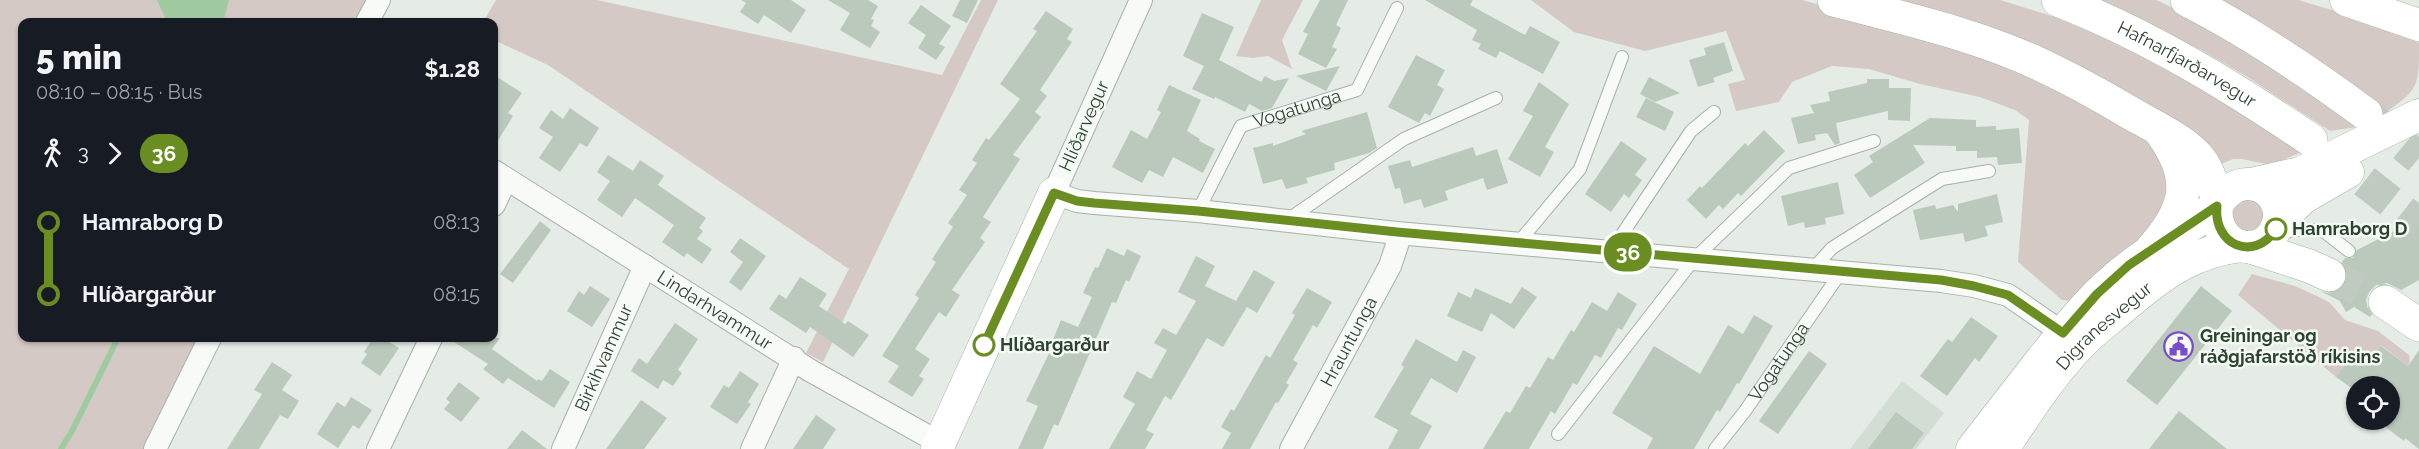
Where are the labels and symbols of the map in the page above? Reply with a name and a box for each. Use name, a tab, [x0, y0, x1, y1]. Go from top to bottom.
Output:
street label: Hafnarfjarðarvegur	[2114, 16, 2261, 112]
street label: Hlíðarvegur	[1054, 77, 1113, 174]
street label: Vogatunga	[1250, 85, 1343, 132]
marker: Hamraborg D	[2265, 218, 2287, 240]
place label: Hamraborg D	[2292, 218, 2408, 239]
line badge: 36	[1601, 232, 1655, 272]
street label: Lindarhvammur	[654, 266, 777, 354]
street label: Digranesvegur	[2051, 277, 2156, 374]
street label: Hrauntunga	[1316, 293, 1381, 390]
street label: Birkihvammur	[570, 300, 637, 414]
street label: Vogatunga	[1744, 318, 1813, 405]
place label: Greiningar og ráðgjafarstöð ríkisins	[2200, 325, 2380, 367]
public building icon: Greiningar og ráðgjafarstöð ríkisins	[2163, 330, 2195, 362]
marker: Hlíðargarður	[973, 334, 995, 356]
place label: Hlíðargarður	[1000, 334, 1109, 355]

